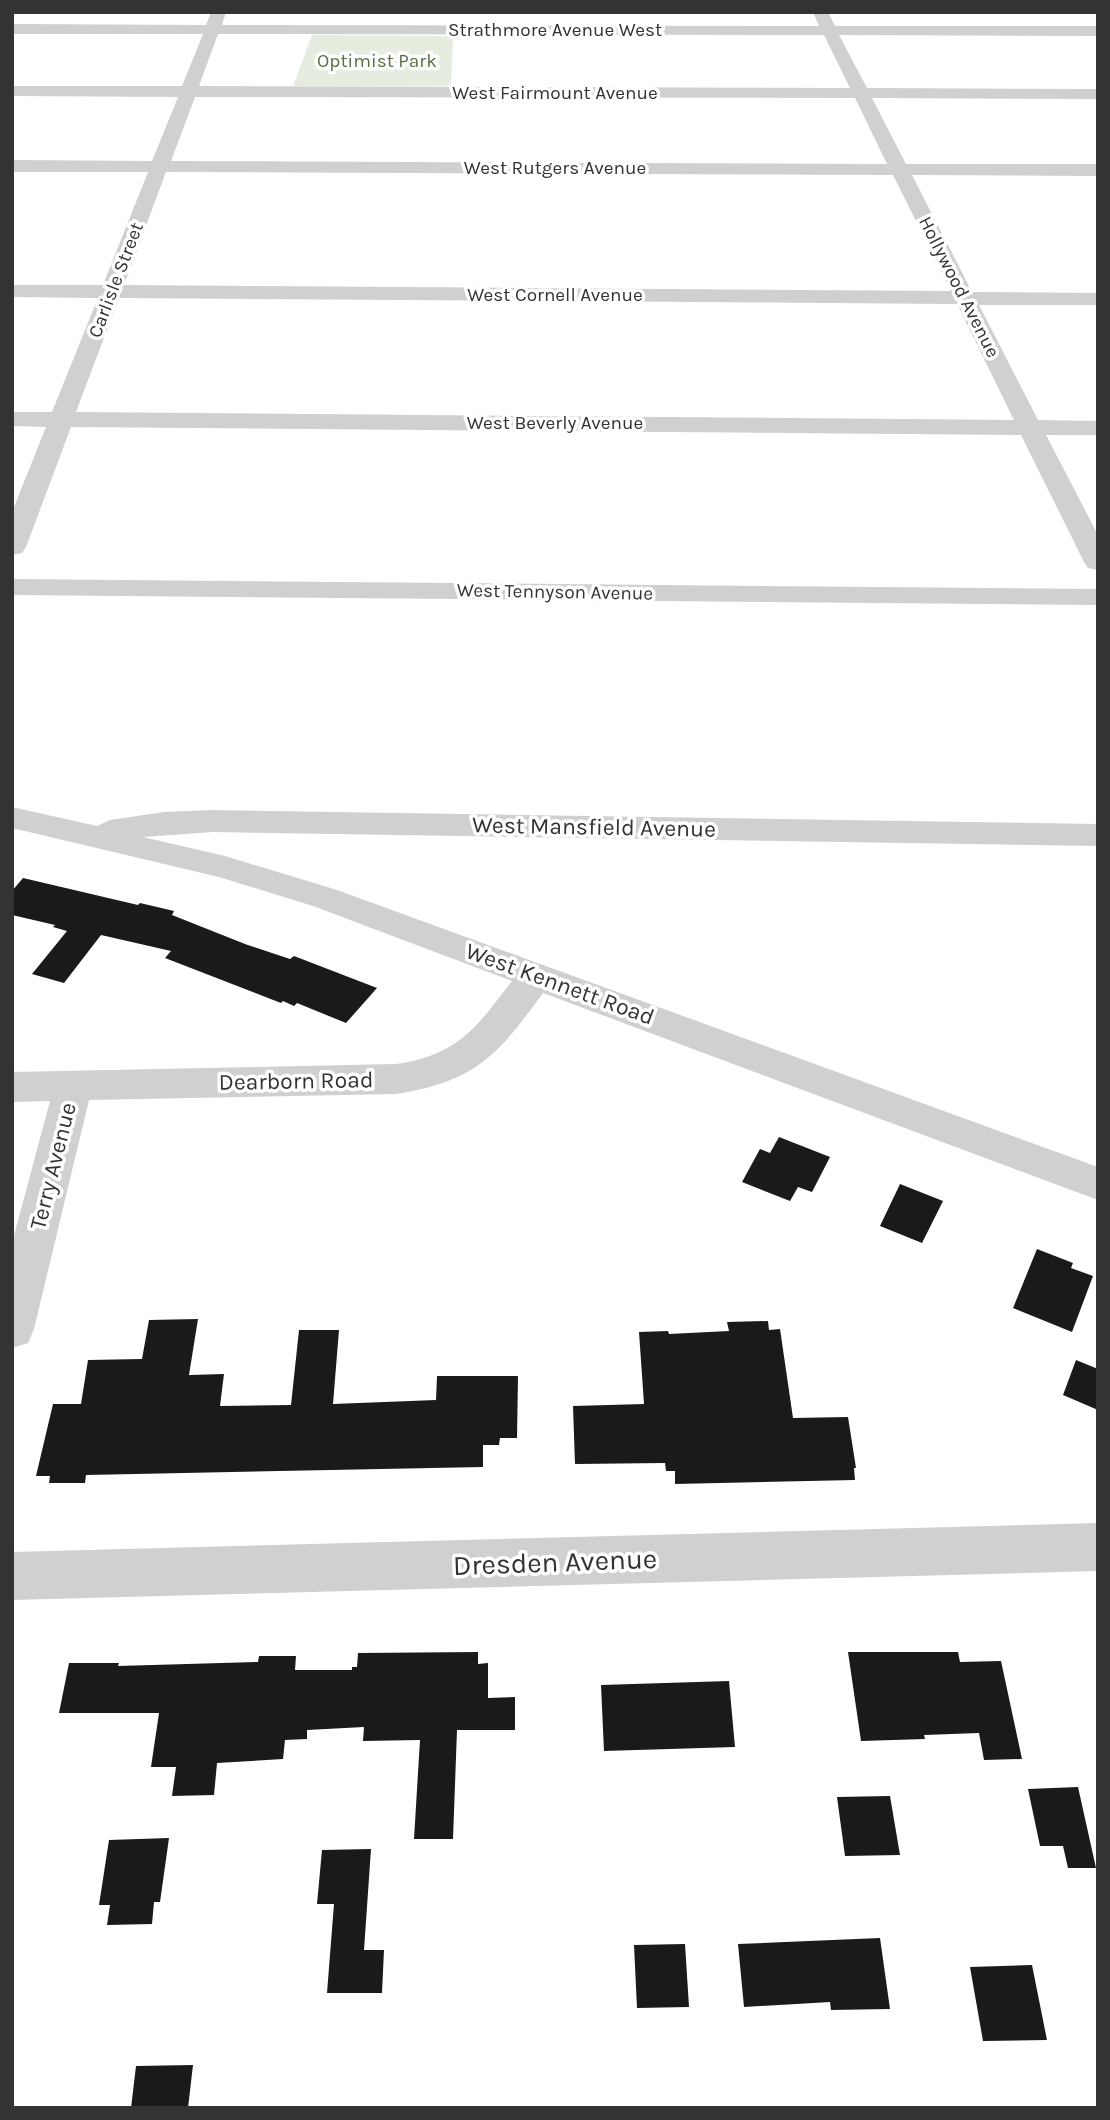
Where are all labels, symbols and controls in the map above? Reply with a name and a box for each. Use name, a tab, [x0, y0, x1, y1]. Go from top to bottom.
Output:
street label: Strathmore Avenue West	[448, 19, 662, 41]
park label: Optimist Park	[317, 50, 437, 72]
street label: West Fairmount Avenue	[452, 82, 658, 104]
street label: West Rutgers Avenue	[464, 157, 646, 179]
street label: Hollywood Avenue	[914, 213, 1004, 361]
street label: Carlisle Street	[84, 219, 148, 341]
street label: West Cornell Avenue	[467, 284, 643, 306]
street label: West Beverly Avenue	[467, 412, 643, 434]
street label: West Tennyson Avenue	[457, 579, 653, 605]
street label: West Mansfield Avenue	[472, 811, 716, 843]
street label: West Kennett Road	[462, 937, 658, 1031]
street label: Dearborn Road	[218, 1066, 374, 1096]
street label: Terry Avenue	[24, 1100, 82, 1232]
street label: Dresden Avenue	[452, 1542, 658, 1582]

